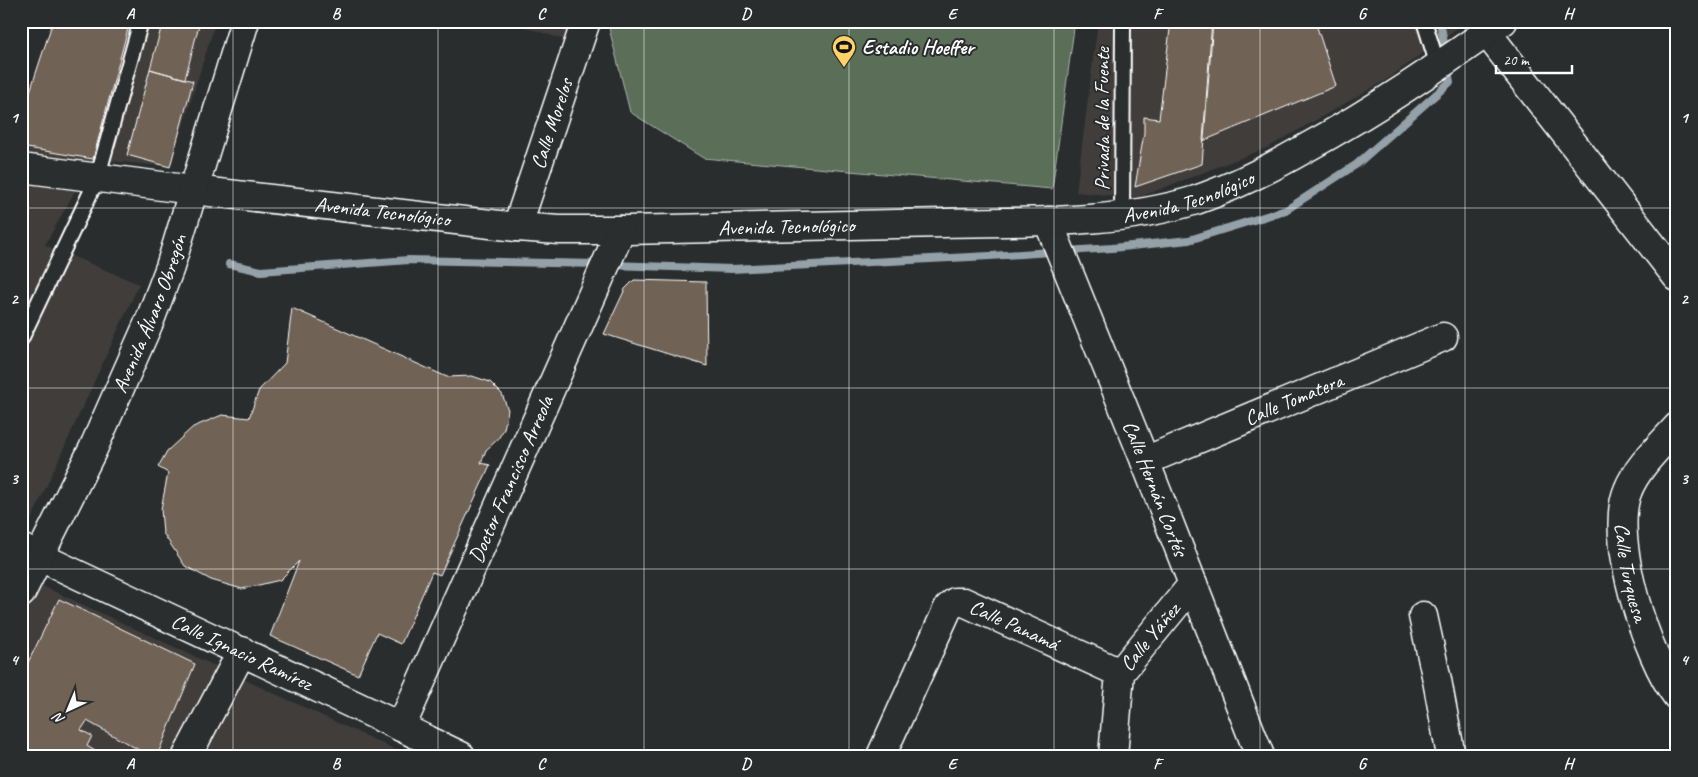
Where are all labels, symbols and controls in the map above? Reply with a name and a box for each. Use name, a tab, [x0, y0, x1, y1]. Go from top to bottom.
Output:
text: A	[126, 4, 136, 24]
text: B	[332, 4, 342, 24]
text: C	[537, 4, 547, 24]
text: D	[741, 4, 752, 24]
text: E	[948, 4, 959, 24]
text: F	[1153, 4, 1164, 24]
text: G	[1358, 4, 1368, 24]
text: H	[1563, 4, 1575, 24]
sports icon: Estadio Hoeffer	[831, 34, 857, 68]
place label: Estadio Hoeffer	[862, 34, 976, 60]
scale bar	[1496, 42, 1572, 74]
street label: Privada de la Fuente	[1089, 46, 1115, 191]
text: 20 m	[1503, 51, 1530, 70]
street label: Calle Morelos	[524, 73, 579, 172]
text: 1	[10, 108, 19, 128]
text: 1	[1680, 108, 1689, 128]
street label: Avenida Tecnológico	[1121, 164, 1260, 228]
street label: Avenida Tecnológico	[313, 191, 454, 233]
street label: Avenida Tecnológico	[718, 212, 857, 241]
street label: Avenida Álvaro Obregón	[107, 231, 192, 397]
text: 2	[10, 289, 19, 309]
text: 2	[1680, 289, 1689, 309]
street label: Calle Tomatera	[1241, 366, 1349, 431]
street label: Doctor Francisco Arreola	[462, 390, 560, 567]
street label: Calle Hernán Cortés	[1117, 417, 1194, 561]
text: 3	[10, 469, 19, 489]
text: 3	[1680, 469, 1689, 489]
street label: Calle Turquesa	[1609, 523, 1654, 627]
street label: Calle Panamá	[966, 593, 1065, 657]
street label: Calle Yáñez	[1114, 596, 1187, 676]
street label: Calle Ignacio Ramírez	[167, 608, 318, 697]
text: 4	[10, 650, 19, 670]
text: 4	[1680, 650, 1689, 670]
north arrow	[42, 684, 92, 734]
text: N	[49, 708, 68, 728]
text: A	[126, 754, 136, 774]
text: B	[332, 754, 342, 774]
text: C	[537, 754, 547, 774]
text: D	[741, 754, 752, 774]
text: E	[948, 754, 959, 774]
text: F	[1153, 754, 1164, 774]
text: G	[1358, 754, 1368, 774]
text: H	[1563, 754, 1575, 774]

